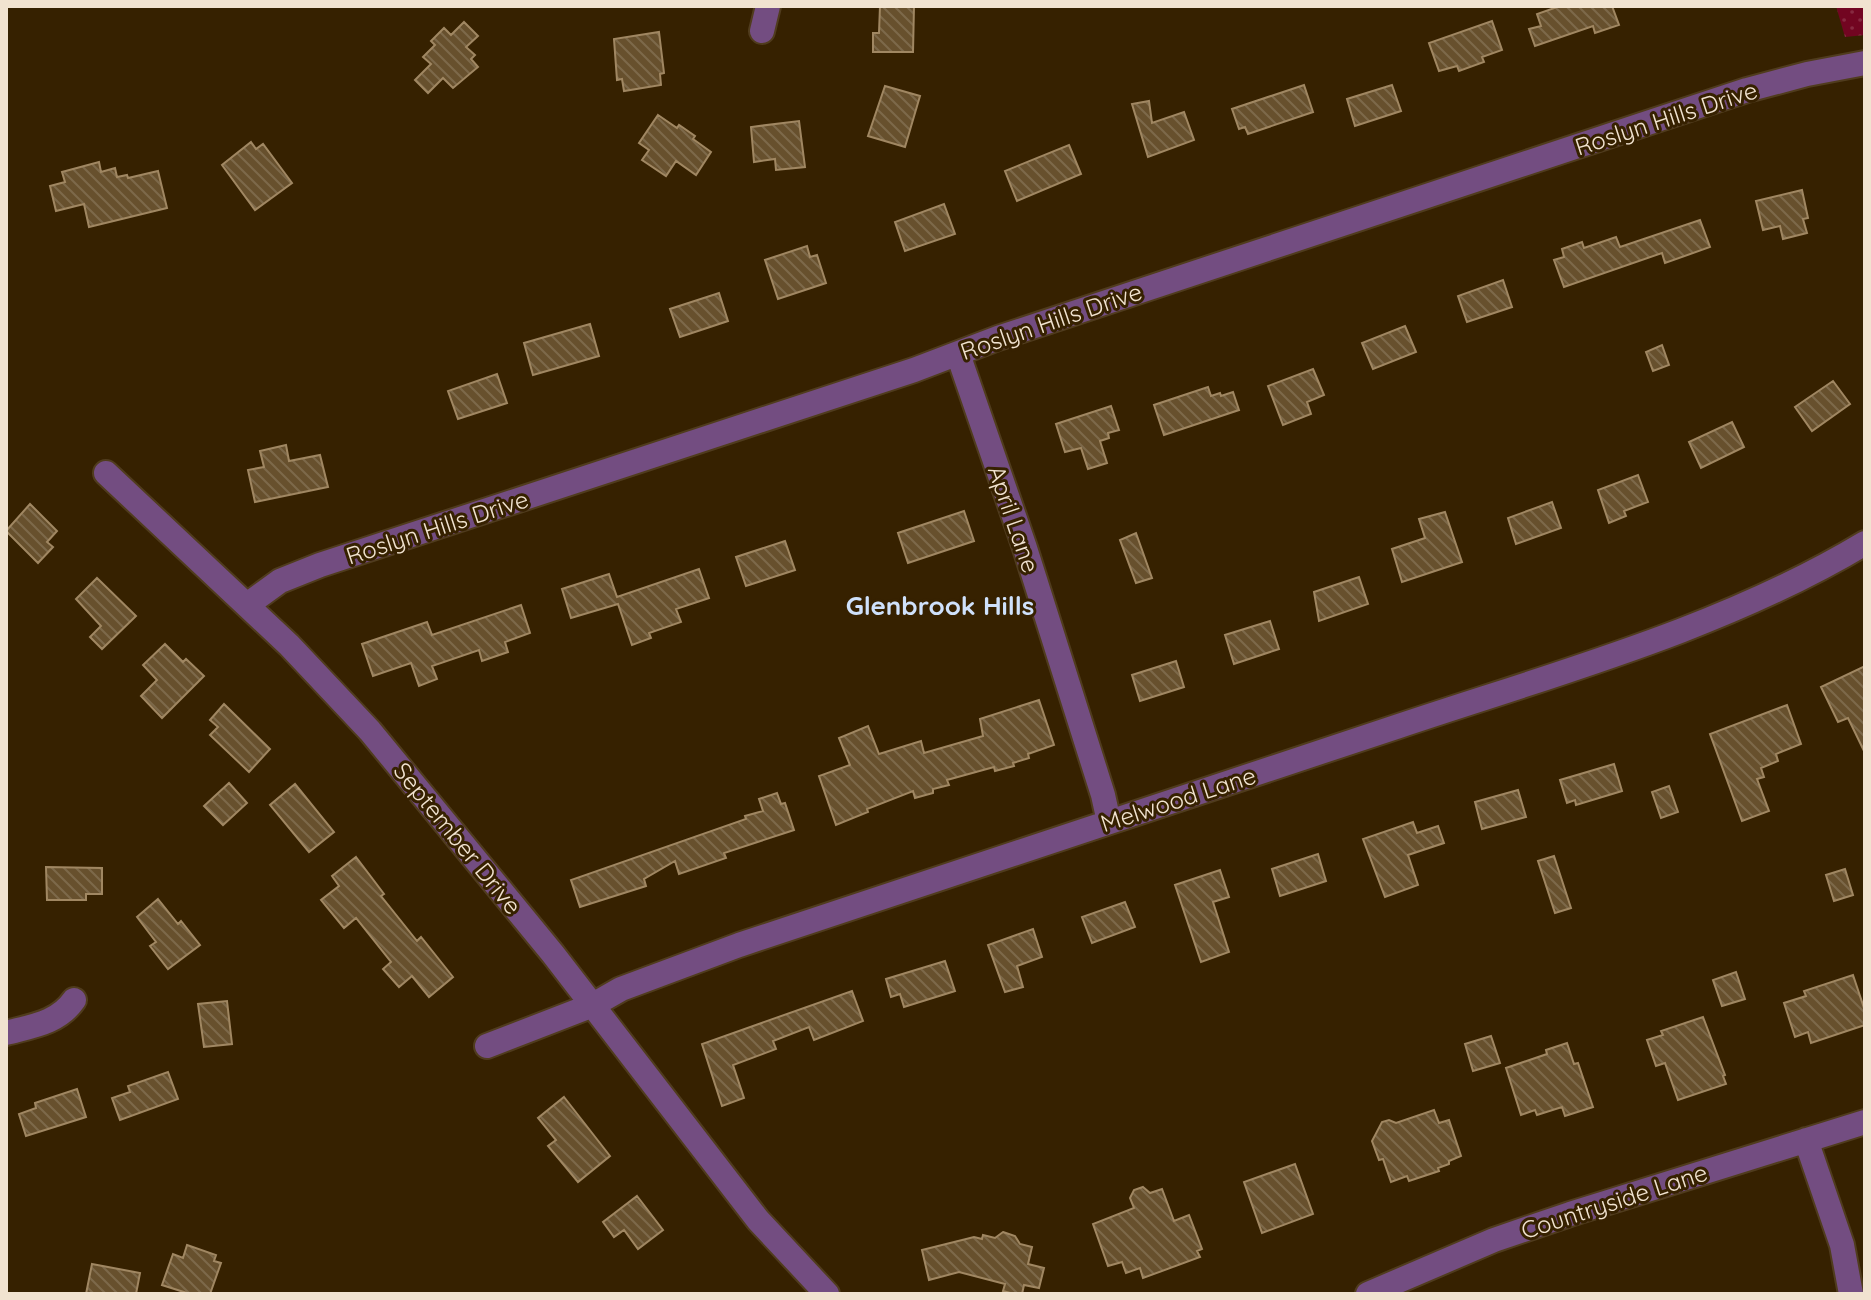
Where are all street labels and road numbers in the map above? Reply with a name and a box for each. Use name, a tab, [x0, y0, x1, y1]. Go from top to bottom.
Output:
street label: Roslyn Hills Drive	[1571, 74, 1761, 162]
street label: Roslyn Hills Drive	[956, 276, 1146, 366]
street label: April Lane	[982, 462, 1046, 576]
street label: Roslyn Hills Drive	[342, 483, 532, 571]
street label: September Drive	[388, 756, 528, 920]
street label: Melwood Lane	[1097, 760, 1259, 838]
street label: Countryside Lane	[1517, 1157, 1711, 1245]

